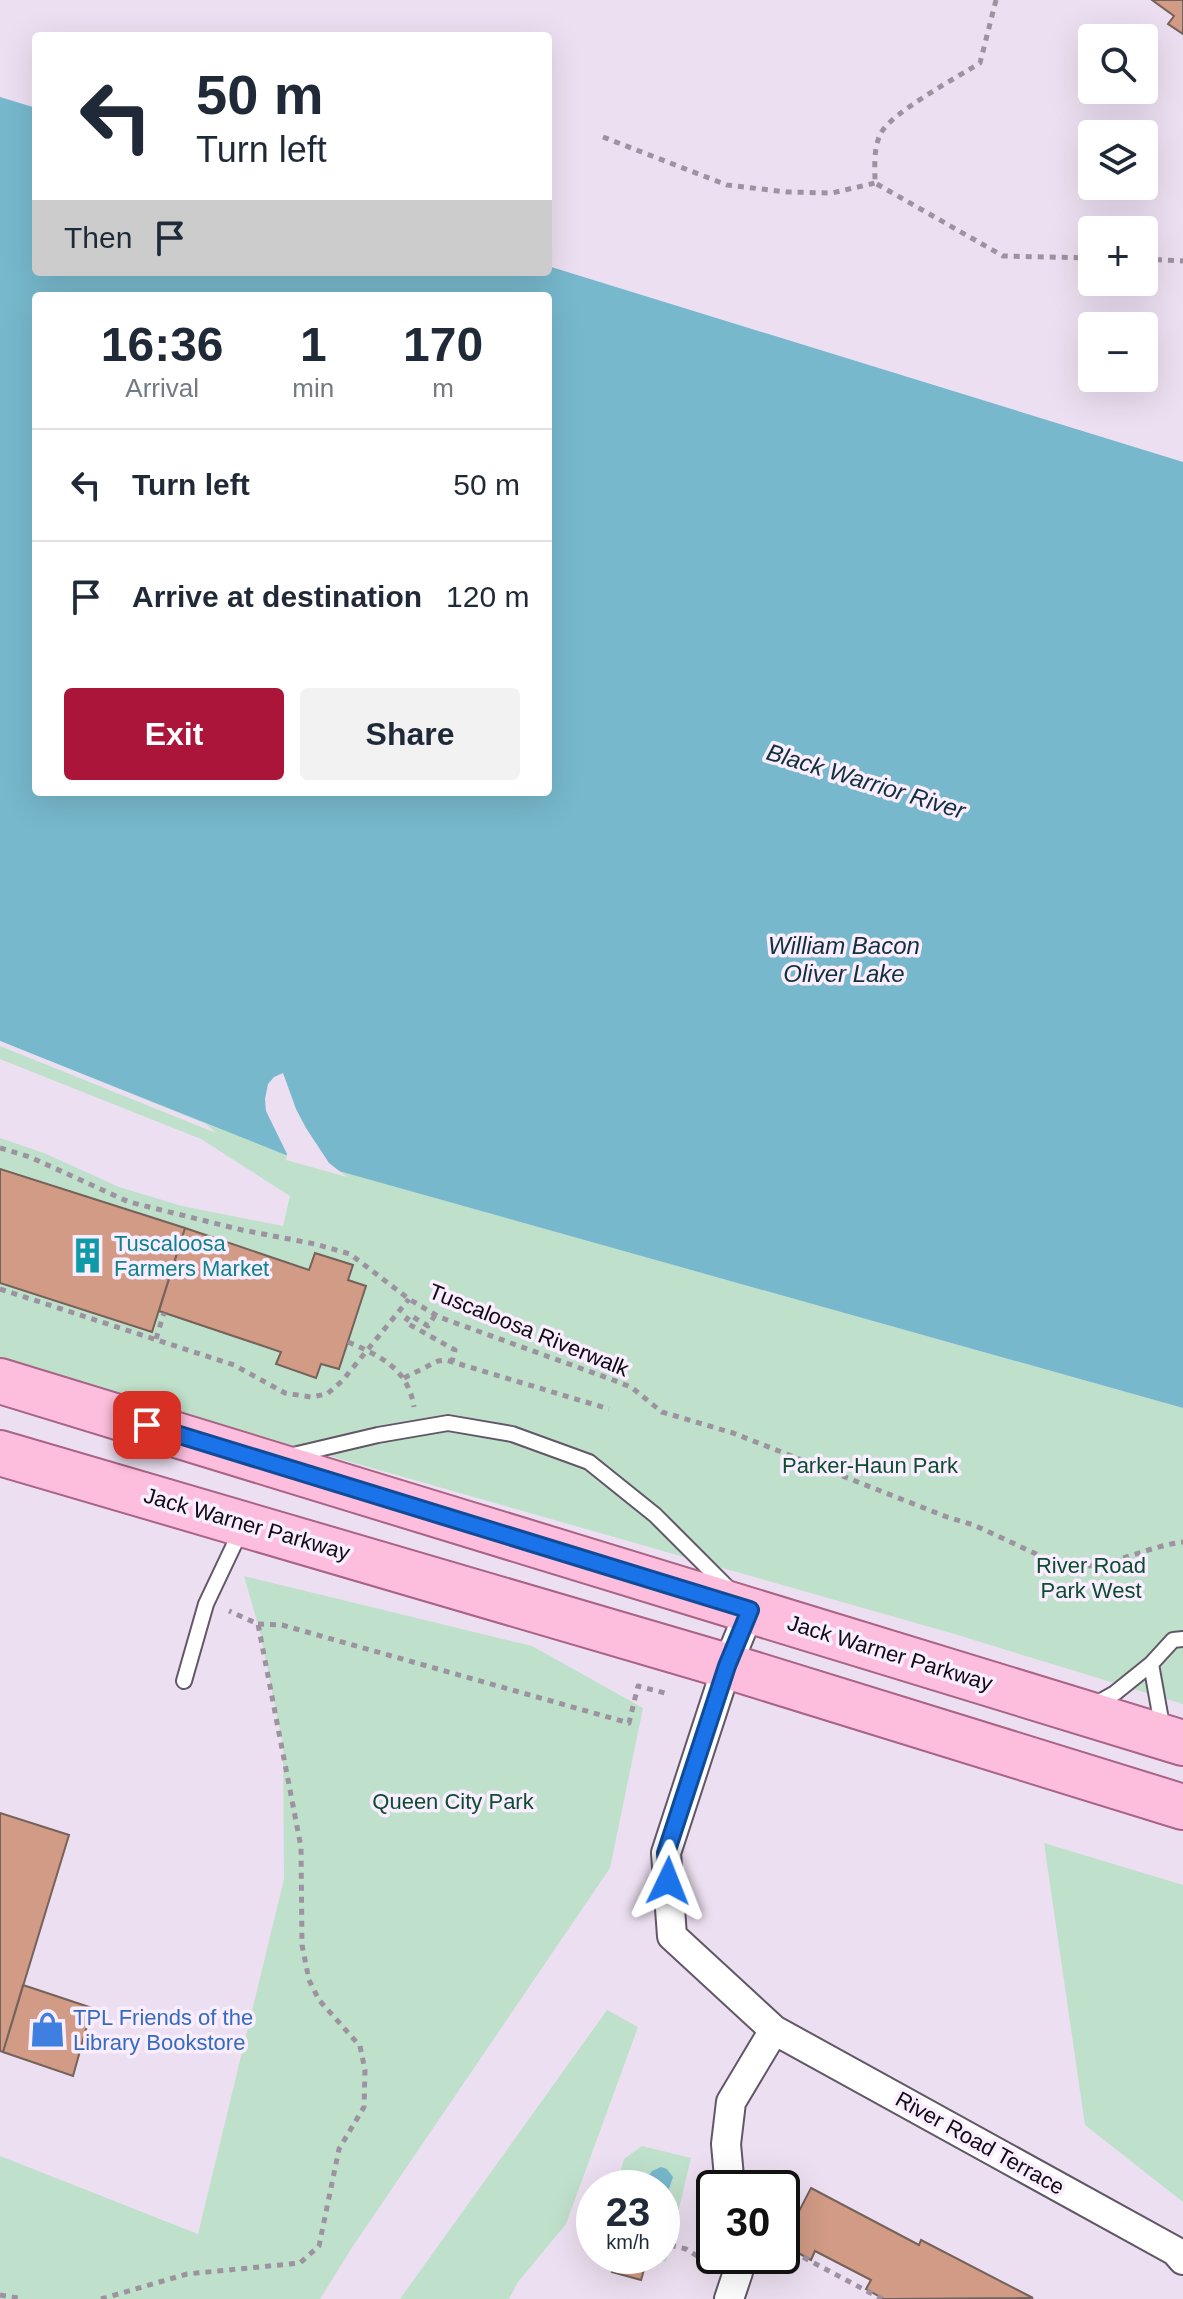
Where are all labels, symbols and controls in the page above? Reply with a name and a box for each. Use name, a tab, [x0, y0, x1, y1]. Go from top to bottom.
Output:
map controls	[1078, 24, 1158, 392]
button: search	[1078, 24, 1158, 104]
text: 50 m	[196, 63, 324, 126]
icon: left	[64, 64, 168, 168]
button: layers	[1078, 120, 1158, 200]
text: Turn left	[196, 129, 327, 170]
icon: arrive	[148, 216, 192, 260]
button: +	[1078, 216, 1158, 296]
text: Then	[64, 221, 132, 254]
button: −	[1078, 312, 1158, 392]
text: 16:36	[101, 318, 224, 371]
text: 1	[300, 318, 327, 371]
text: 170	[403, 318, 483, 371]
text: Arrival	[125, 373, 199, 403]
text: min	[292, 373, 334, 403]
text: m	[432, 373, 454, 403]
icon: left	[64, 463, 108, 507]
text: Turn left	[132, 468, 250, 501]
text: 50 m	[453, 468, 520, 501]
icon: arrive	[64, 575, 108, 619]
text: Arrive at destination	[132, 580, 422, 613]
text: 120 m	[446, 580, 529, 613]
button: Exit	[64, 688, 284, 780]
button: Share	[300, 688, 520, 780]
water label: Black Warrior River	[763, 738, 970, 824]
water label: William Bacon Oliver Lake	[768, 932, 920, 987]
place label: Tuscaloosa Farmers Market	[114, 1231, 269, 1281]
building icon: Tuscaloosa Farmers Market	[69, 1237, 107, 1275]
street label: Tuscaloosa Riverwalk	[425, 1278, 633, 1382]
pin	[113, 1391, 181, 1459]
icon: arrive	[125, 1403, 169, 1447]
park label: Parker-Haun Park	[782, 1453, 959, 1478]
street label: Jack Warner Parkway	[141, 1483, 353, 1565]
park label: River Road Park West	[1036, 1553, 1146, 1603]
street label: Jack Warner Parkway	[784, 1610, 996, 1696]
park label: Queen City Park	[372, 1789, 535, 1814]
position arrow	[626, 1839, 710, 1923]
place label: TPL Friends of the Library Bookstore	[73, 2005, 253, 2055]
shop icon: TPL Friends of the Library Bookstore	[28, 2011, 66, 2049]
street label: River Road Terrace	[891, 2086, 1069, 2200]
speed limit sign: 30	[696, 2170, 800, 2274]
text: 23	[606, 2190, 650, 2234]
text: km/h	[606, 2231, 650, 2253]

